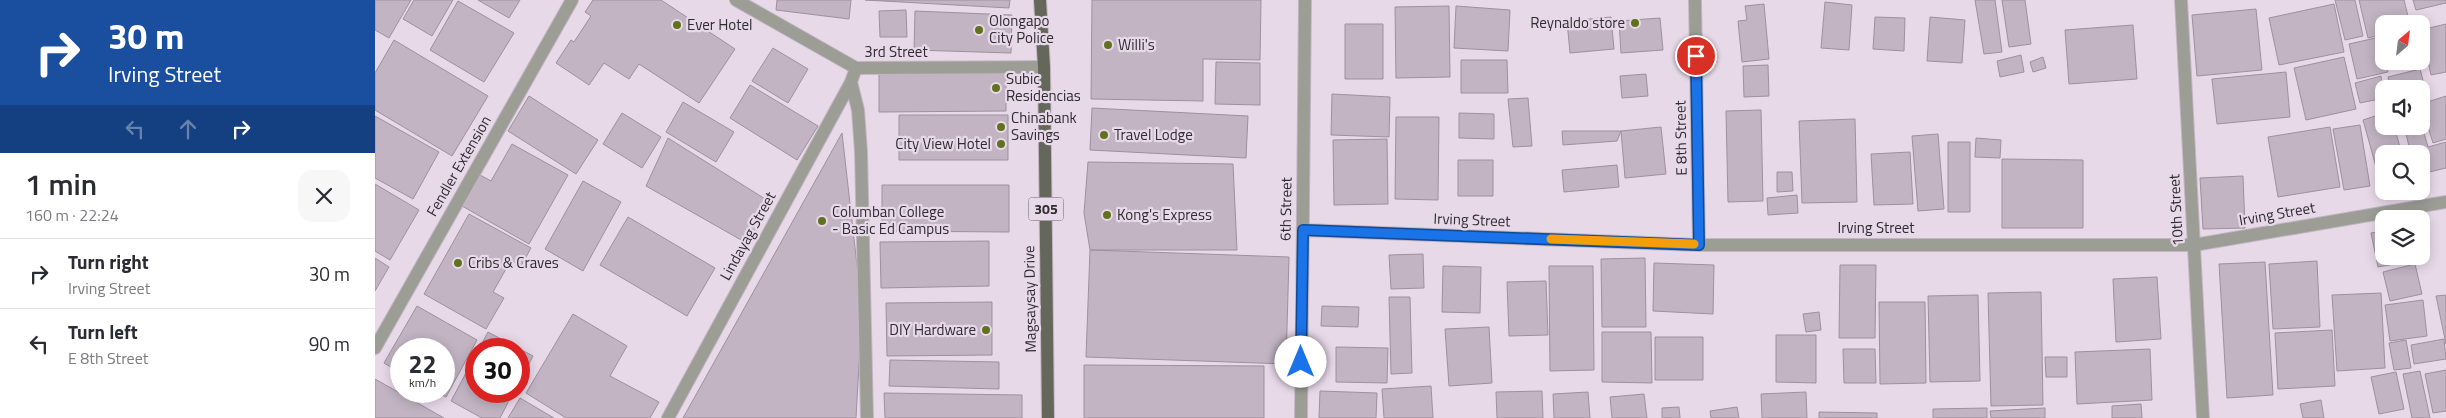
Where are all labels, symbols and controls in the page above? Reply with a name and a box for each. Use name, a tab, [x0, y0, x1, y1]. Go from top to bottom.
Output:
text: 30 m	[108, 9, 184, 63]
place label: Olongapo City Police	[989, 9, 1054, 49]
place label: Reynaldo store	[1530, 11, 1625, 34]
place label: Ever Hotel	[687, 13, 753, 36]
north arrow	[2375, 15, 2430, 70]
map controls	[2375, 15, 2430, 265]
marker: Reynaldo store	[1629, 17, 1641, 29]
marker: Ever Hotel	[671, 19, 683, 31]
icon: right	[25, 20, 90, 85]
marker: Olongapo City Police	[973, 24, 985, 36]
place label: Willi's	[1118, 33, 1155, 56]
pin	[1675, 35, 1717, 77]
marker: Willi's	[1102, 39, 1114, 51]
street label: 3rd Street	[864, 40, 928, 63]
icon: arrive	[1682, 42, 1710, 70]
text: Irving Street	[108, 57, 221, 91]
place label: Subic Residencias	[1006, 67, 1081, 107]
button: sound	[2375, 80, 2430, 135]
marker: Subic Residencias	[990, 82, 1002, 94]
street label: E 8th Street	[1668, 99, 1693, 176]
place label: Chinabank Savings	[1011, 106, 1077, 146]
street label: Fendler Extension	[420, 111, 497, 220]
icon: left	[121, 115, 149, 143]
icon: ahead	[174, 115, 202, 143]
icon: right	[227, 115, 255, 143]
marker: Chinabank Savings	[995, 121, 1007, 133]
place label: Travel Lodge	[1114, 123, 1193, 146]
marker: Travel Lodge	[1098, 129, 1110, 141]
place label: City View Hotel	[895, 132, 991, 155]
marker: City View Hotel	[995, 138, 1007, 150]
button: search	[2375, 145, 2430, 200]
text: 1 min	[25, 161, 97, 207]
button: close	[298, 170, 350, 222]
street label: 10th Street	[2162, 173, 2189, 247]
street label: 6th Street	[1273, 176, 1298, 241]
street label: Lindayag Street	[714, 187, 782, 284]
street label: Irving Street	[2237, 195, 2318, 232]
road number: 305	[1029, 198, 1063, 220]
place label: Columban College - Basic Ed Campus	[832, 200, 949, 240]
text: 160 m · 22:24	[25, 203, 119, 227]
place label: Kong's Express	[1117, 203, 1212, 226]
street label: Irving Street	[1433, 207, 1512, 232]
marker: Kong's Express	[1101, 209, 1113, 221]
button: layers	[2375, 210, 2430, 265]
marker: Columban College - Basic Ed Campus	[816, 215, 828, 227]
street label: Irving Street	[1837, 216, 1915, 239]
street label: Magsaysay Drive	[1017, 245, 1042, 353]
text: Turn right	[68, 247, 149, 276]
place label: Cribs & Craves	[468, 251, 559, 274]
marker: Cribs & Craves	[452, 257, 464, 269]
text: 30 m	[309, 259, 350, 288]
icon: right	[25, 260, 53, 288]
text: Irving Street	[68, 276, 150, 300]
text: Turn left	[68, 317, 138, 346]
place label: DIY Hardware	[889, 318, 976, 341]
marker: DIY Hardware	[980, 324, 992, 336]
text: 90 m	[309, 329, 350, 358]
icon: left	[25, 330, 53, 358]
position arrow	[1274, 335, 1326, 387]
speed limit sign: 30	[465, 338, 530, 403]
text: 22	[408, 345, 437, 383]
text: E 8th Street	[68, 346, 148, 370]
text: km/h	[409, 373, 436, 392]

